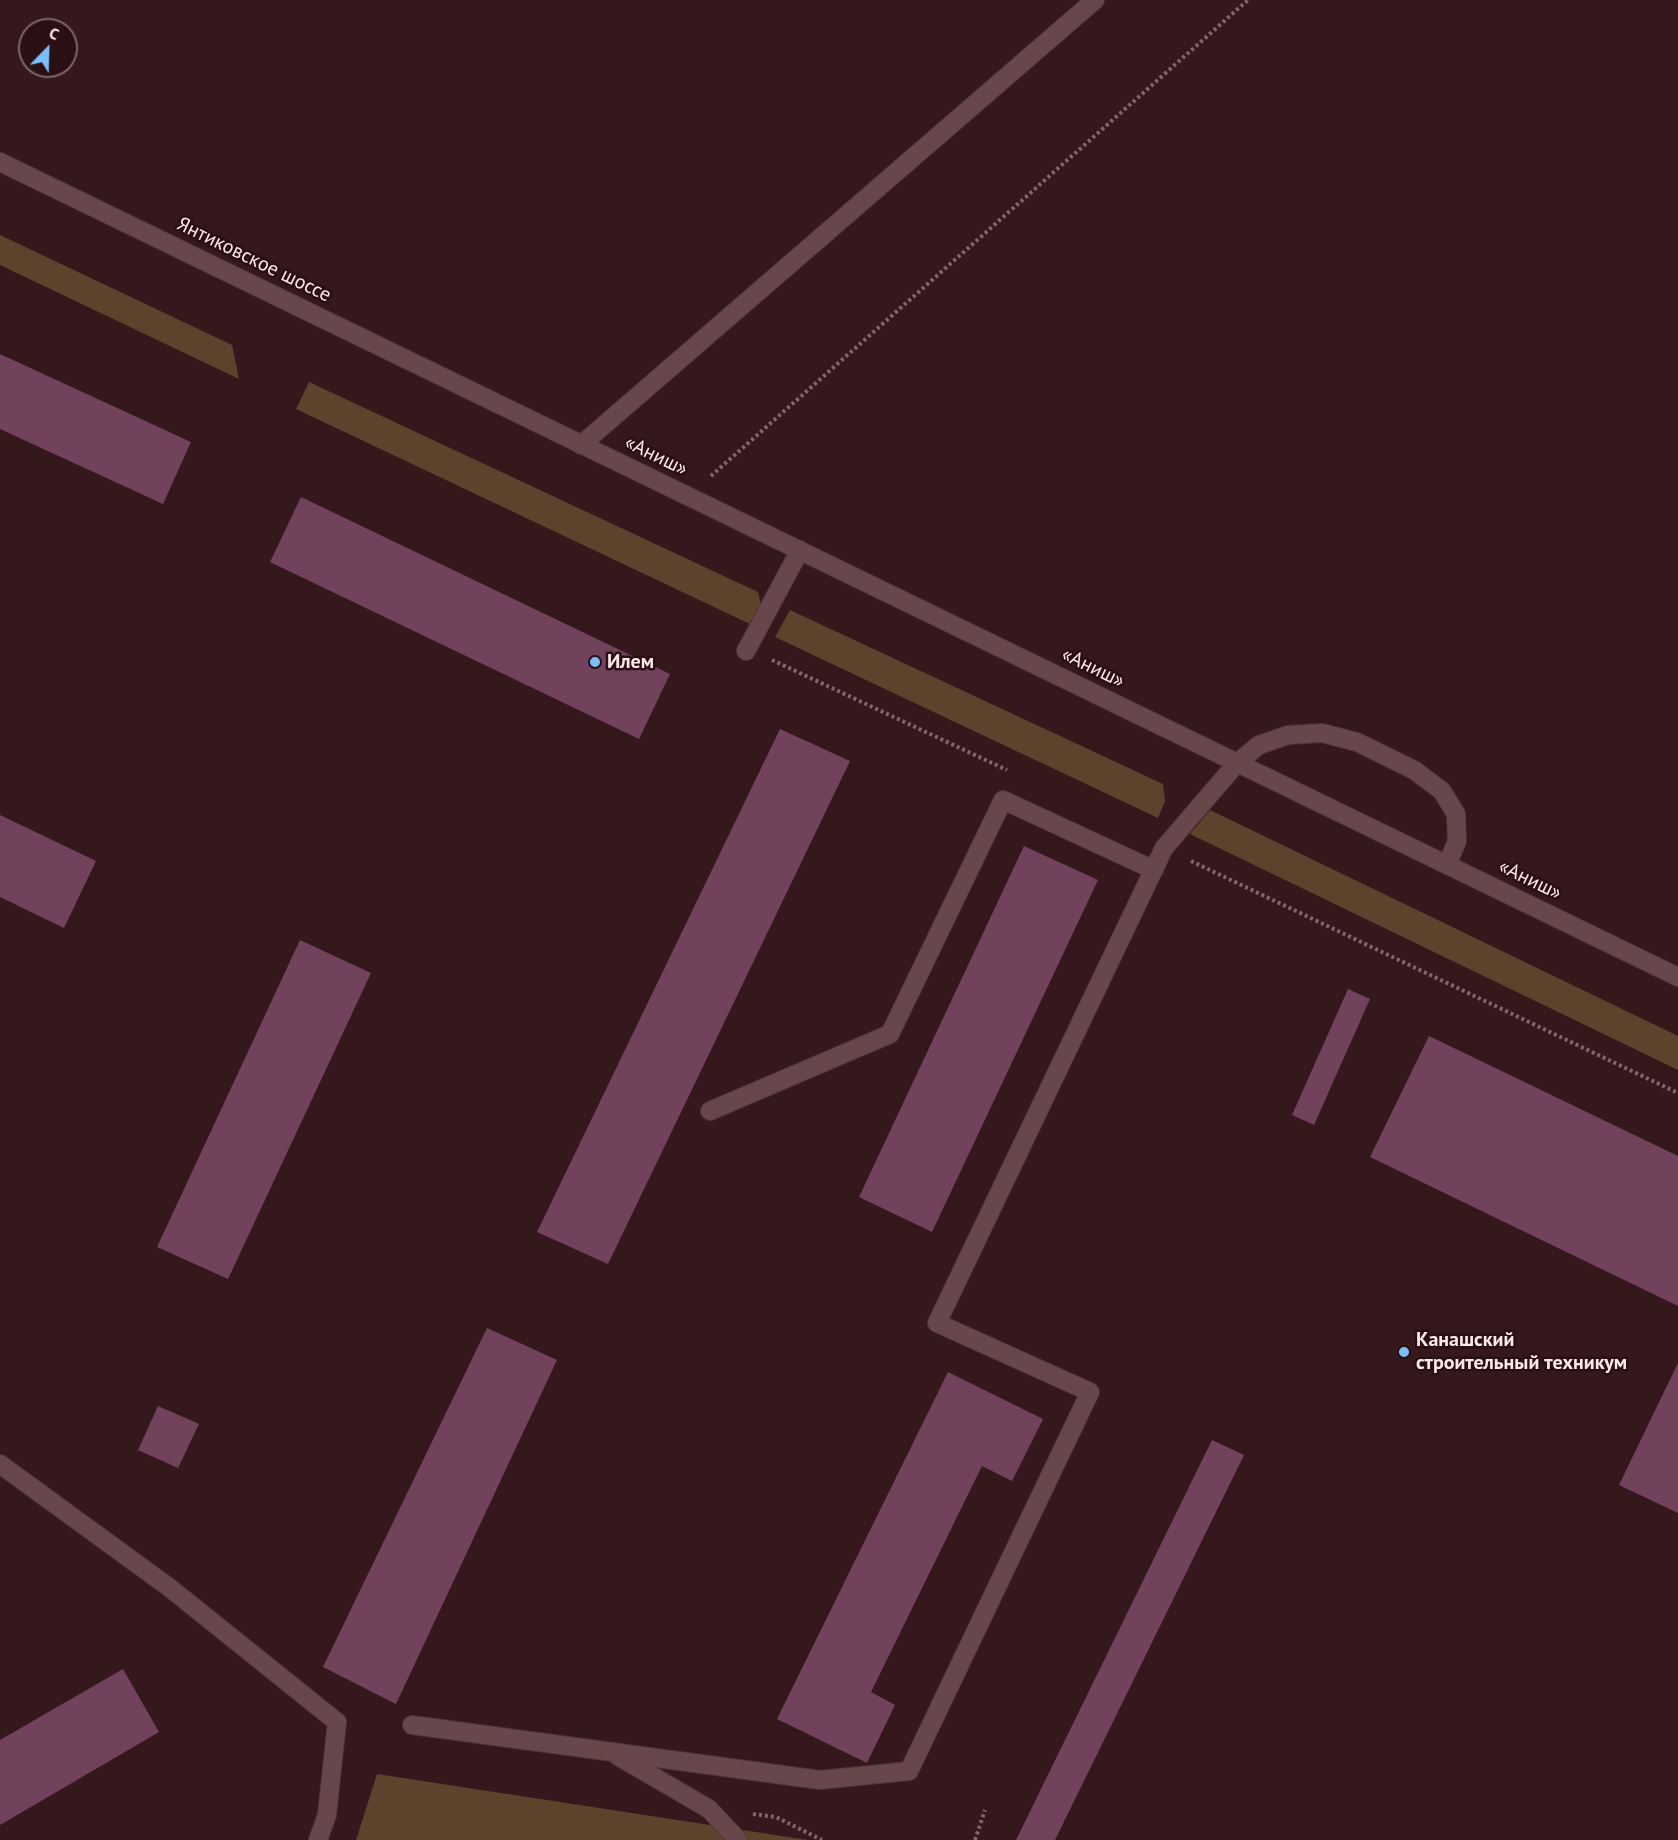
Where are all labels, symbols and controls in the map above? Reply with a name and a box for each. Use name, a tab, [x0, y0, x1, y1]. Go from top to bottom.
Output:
north arrow	[18, 18, 78, 78]
text: С	[46, 22, 62, 44]
street label: Янтиковское шоссе	[173, 212, 335, 308]
street label: «Аниш»	[621, 430, 691, 482]
street label: «Аниш»	[1058, 642, 1128, 694]
place label: Илем	[607, 650, 654, 674]
marker: Илем	[588, 655, 602, 669]
street label: «Аниш»	[1495, 854, 1565, 906]
place label: Канашский строительный техникум	[1416, 1328, 1627, 1375]
marker: Канашский строительный техникум	[1397, 1345, 1411, 1359]

